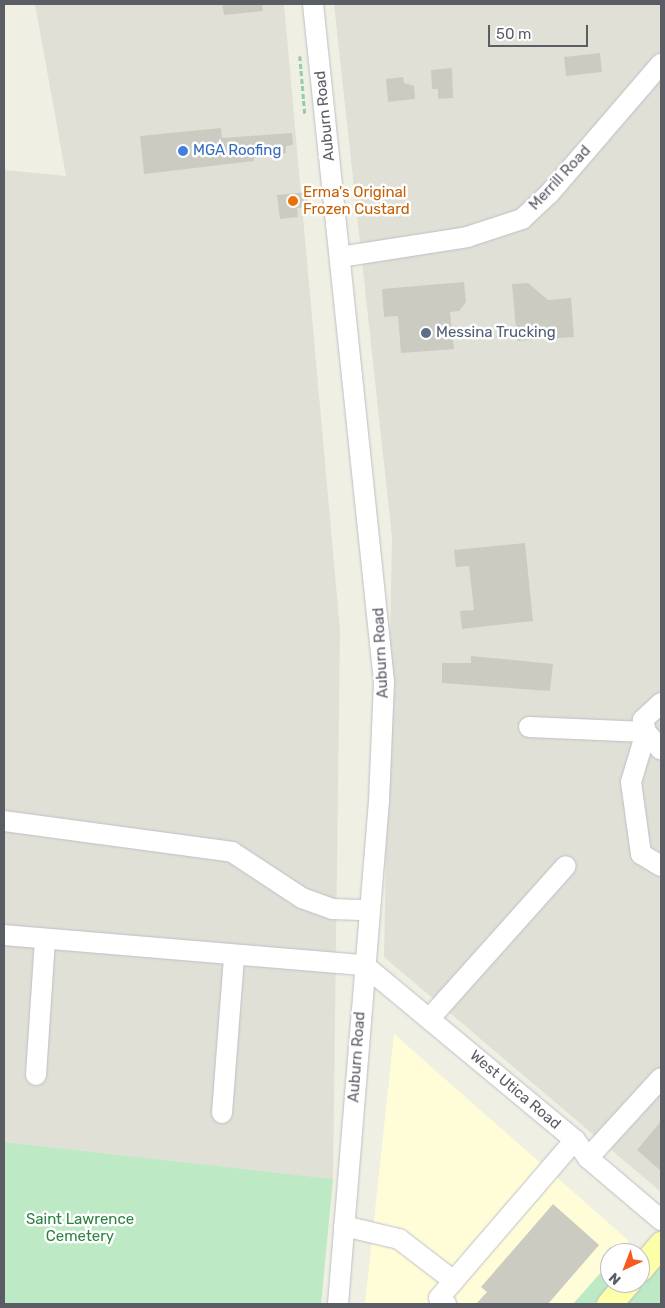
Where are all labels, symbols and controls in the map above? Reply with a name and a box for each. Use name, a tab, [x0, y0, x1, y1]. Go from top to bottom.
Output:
scale bar	[490, 15, 590, 47]
text: 50 m	[496, 25, 531, 43]
street label: Auburn Road	[311, 70, 339, 162]
place label: MGA Roofing	[193, 142, 282, 160]
street label: Merrill Road	[526, 142, 594, 214]
marker: MGA Roofing	[177, 145, 189, 157]
place label: Erma's Original Frozen Custard	[303, 183, 410, 218]
marker: Erma's Original Frozen Custard	[287, 195, 299, 207]
place label: Messina Trucking	[436, 324, 556, 342]
marker: Messina Trucking	[420, 327, 432, 339]
street label: Auburn Road	[370, 607, 392, 699]
street label: Auburn Road	[345, 1011, 369, 1103]
street label: West Utica Road	[466, 1047, 564, 1133]
park label: Saint Lawrence Cemetery	[26, 1210, 134, 1245]
north arrow	[600, 1243, 650, 1293]
text: N	[606, 1269, 625, 1288]

